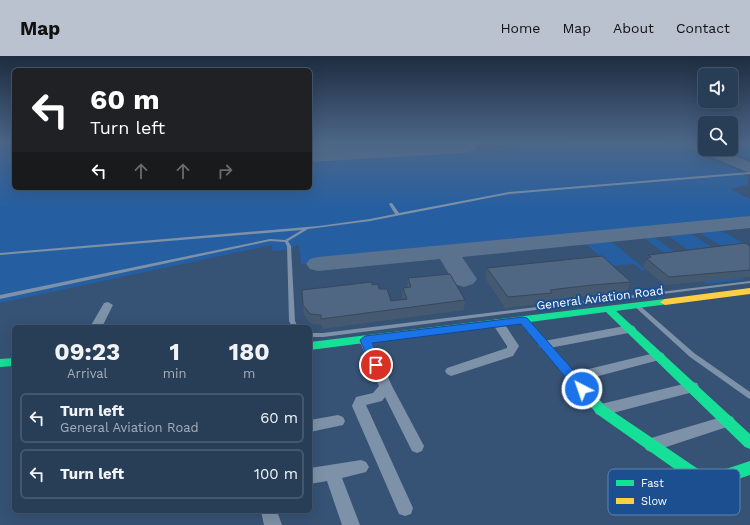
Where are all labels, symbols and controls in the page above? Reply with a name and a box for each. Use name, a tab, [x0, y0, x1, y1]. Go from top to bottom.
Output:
text: Map	[20, 17, 60, 40]
text: Home	[500, 20, 540, 36]
text: Map	[562, 20, 591, 36]
text: About	[613, 20, 654, 36]
text: Contact	[676, 20, 730, 36]
map controls	[698, 68, 738, 156]
button: sound	[698, 68, 738, 108]
text: 60 m	[90, 83, 160, 116]
icon: left	[24, 84, 76, 136]
button: search	[698, 116, 738, 156]
text: Turn left	[90, 117, 165, 138]
icon: left	[88, 160, 110, 182]
icon: ahead	[130, 160, 152, 182]
icon: ahead	[172, 160, 194, 182]
icon: right	[214, 160, 236, 182]
street label: General Aviation Road	[536, 283, 664, 313]
text: 09:23	[54, 338, 120, 366]
text: 1	[169, 338, 180, 366]
text: 180	[229, 338, 270, 366]
pin	[359, 348, 393, 382]
icon: arrive	[365, 354, 387, 376]
text: Arrival	[67, 366, 108, 381]
text: min	[163, 366, 187, 381]
text: m	[243, 366, 255, 381]
position arrow	[561, 368, 603, 410]
text: Turn left	[60, 402, 124, 420]
icon: left	[26, 407, 48, 429]
text: 60 m	[260, 409, 298, 427]
text: General Aviation Road	[60, 420, 199, 435]
icon: left	[26, 463, 48, 485]
text: Turn left	[60, 465, 124, 483]
text: 100 m	[254, 465, 298, 483]
legend	[608, 469, 740, 515]
text: Fast	[641, 477, 664, 490]
text: Slow	[641, 495, 667, 508]

